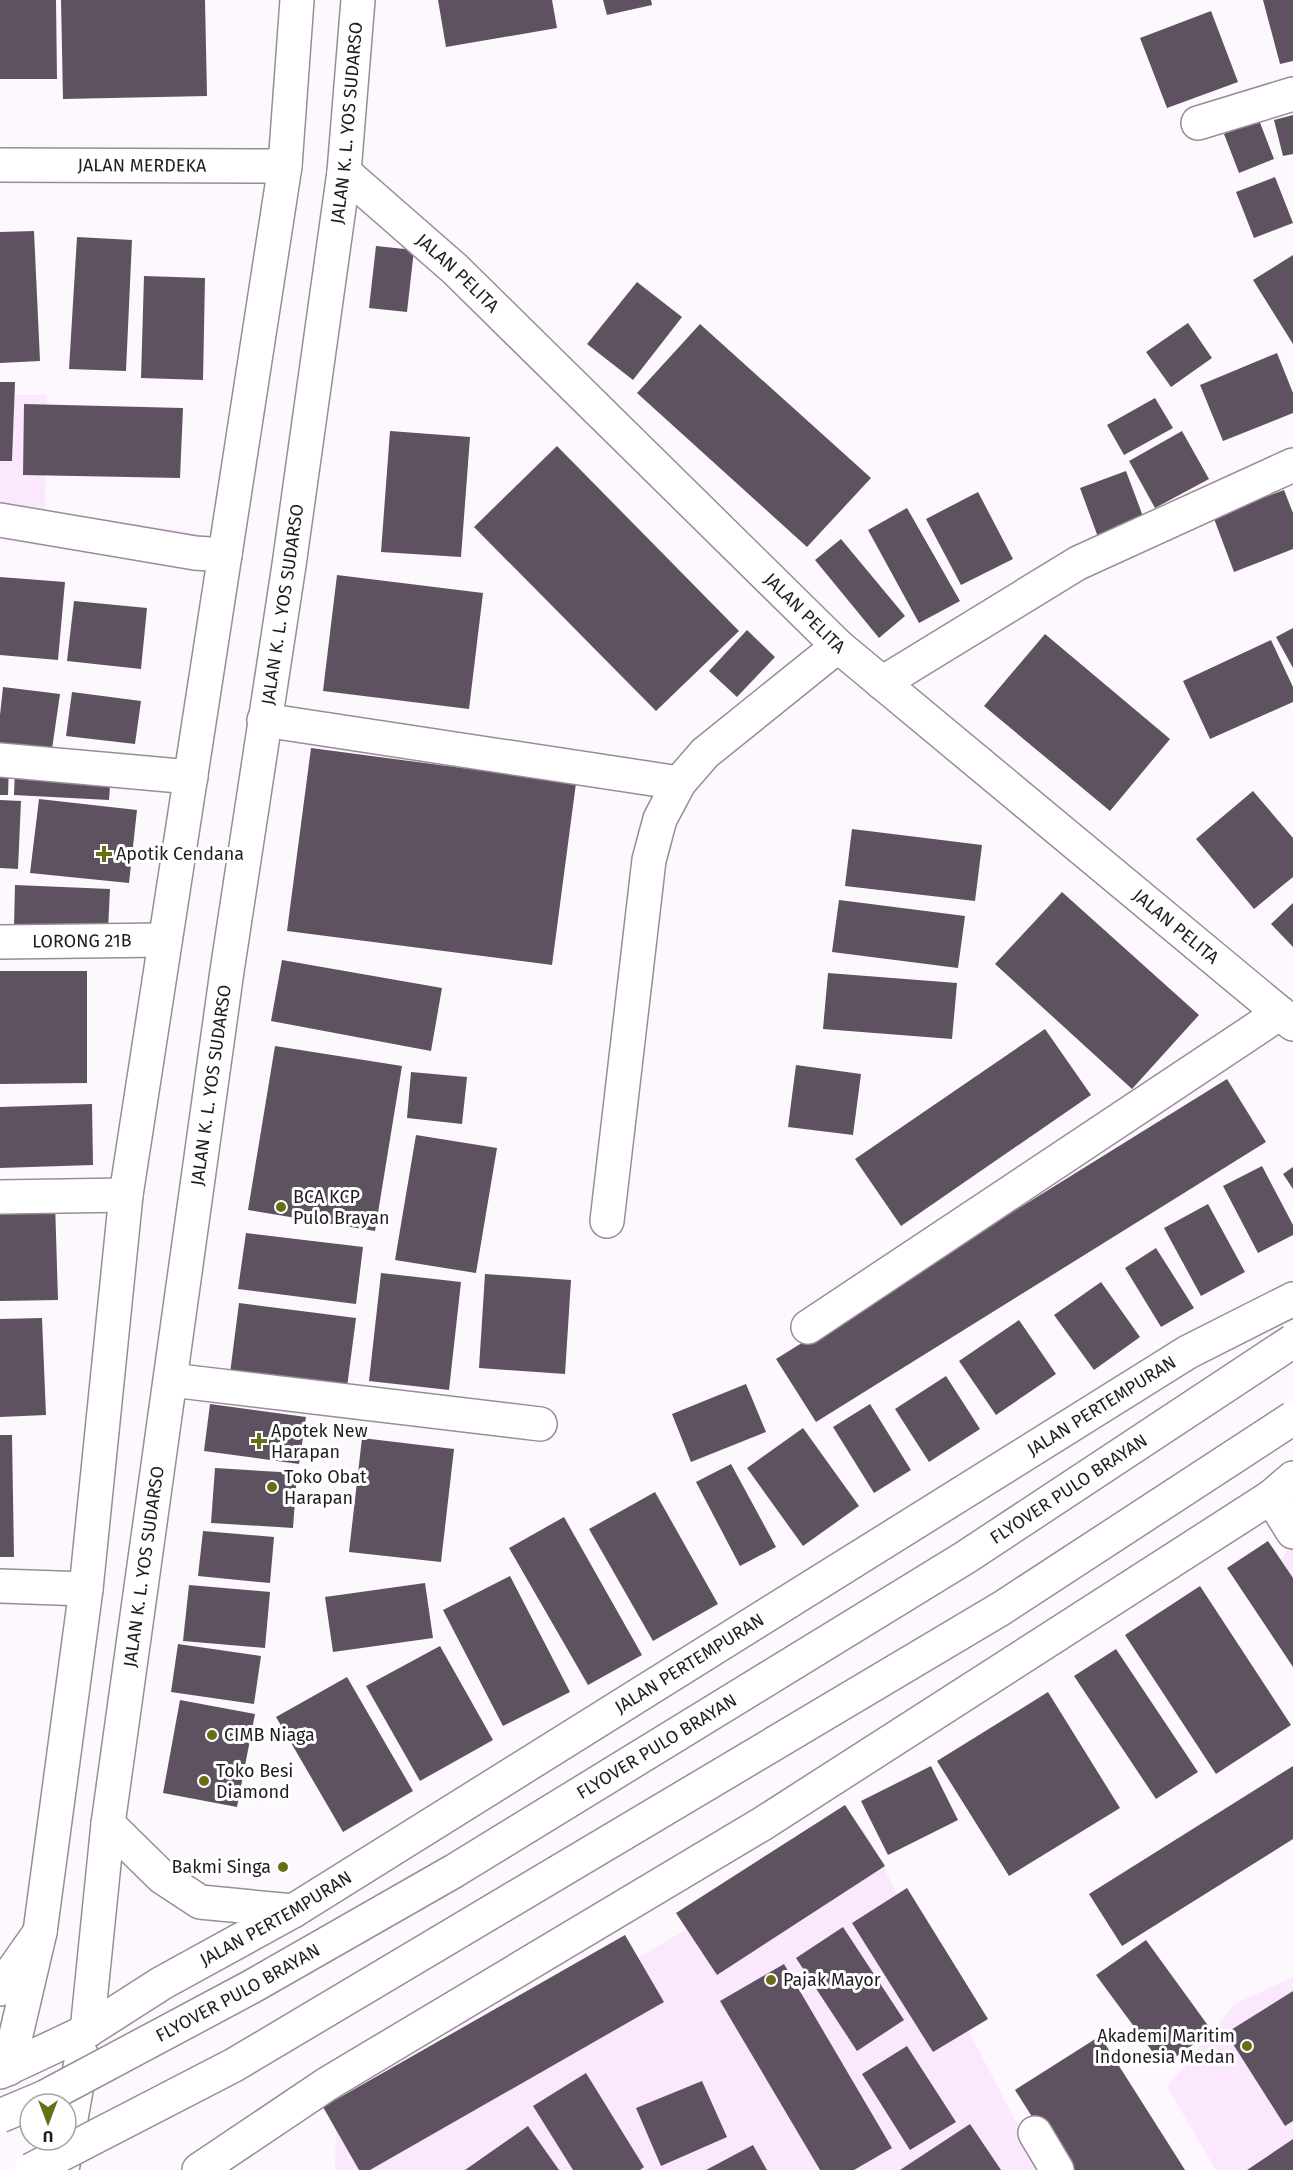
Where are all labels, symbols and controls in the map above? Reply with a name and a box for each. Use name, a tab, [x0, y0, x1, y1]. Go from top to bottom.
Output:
street label: JALAN K. L. YOS SUDARSO	[326, 21, 367, 225]
street label: JALAN MERDEKA	[77, 154, 207, 177]
street label: JALAN PELITA	[412, 229, 504, 317]
street label: JALAN K. L. YOS SUDARSO	[257, 503, 308, 707]
street label: JALAN PELITA	[759, 568, 850, 659]
place label: Apotik Cendana	[116, 843, 244, 865]
marker: Apotik Cendana	[97, 847, 111, 861]
street label: JALAN PELITA	[1128, 885, 1224, 969]
street label: LORONG 21B	[32, 929, 132, 953]
street label: JALAN K. L. YOS SUDARSO	[186, 983, 236, 1187]
place label: BCA KCP Pulo Brayan	[293, 1186, 390, 1229]
marker: BCA KCP Pulo Brayan	[274, 1200, 288, 1214]
street label: JALAN PERTEMPURAN	[1023, 1351, 1180, 1461]
place label: Apotek New Harapan	[271, 1420, 368, 1463]
street label: FLYOVER PULO BRAYAN	[986, 1429, 1152, 1549]
marker: Apotek New Harapan	[252, 1434, 266, 1448]
street label: JALAN K. L. YOS SUDARSO	[119, 1465, 169, 1669]
place label: Toko Obat Harapan	[284, 1466, 367, 1509]
marker: Toko Obat Harapan	[265, 1480, 279, 1494]
street label: JALAN PERTEMPURAN	[611, 1609, 768, 1718]
street label: FLYOVER PULO BRAYAN	[573, 1689, 741, 1804]
place label: CIMB Niaga	[224, 1724, 315, 1746]
marker: CIMB Niaga	[205, 1728, 219, 1742]
place label: Toko Besi Diamond	[216, 1760, 293, 1803]
marker: Toko Besi Diamond	[197, 1774, 211, 1788]
place label: Bakmi Singa	[172, 1856, 271, 1878]
marker: Bakmi Singa	[276, 1860, 290, 1874]
street label: JALAN PERTEMPURAN	[196, 1866, 356, 1971]
street label: FLYOVER PULO BRAYAN	[152, 1939, 324, 2047]
place label: Pajak Mayor	[783, 1969, 881, 1991]
marker: Pajak Mayor	[764, 1973, 778, 1987]
place label: Akademi Maritim Indonesia Medan	[1095, 2025, 1235, 2068]
marker: Akademi Maritim Indonesia Medan	[1240, 2039, 1254, 2053]
north arrow	[18, 2092, 78, 2152]
text: U	[43, 2127, 53, 2146]

